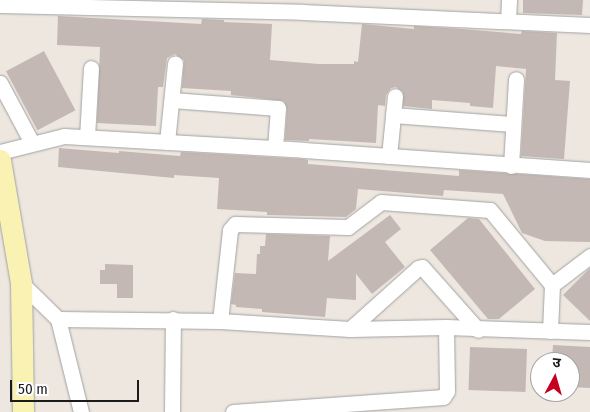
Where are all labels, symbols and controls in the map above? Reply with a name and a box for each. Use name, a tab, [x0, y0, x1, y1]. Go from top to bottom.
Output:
north arrow	[530, 352, 580, 402]
text: उ	[552, 354, 561, 371]
scale bar	[12, 370, 141, 402]
text: 50 m	[18, 380, 48, 398]

